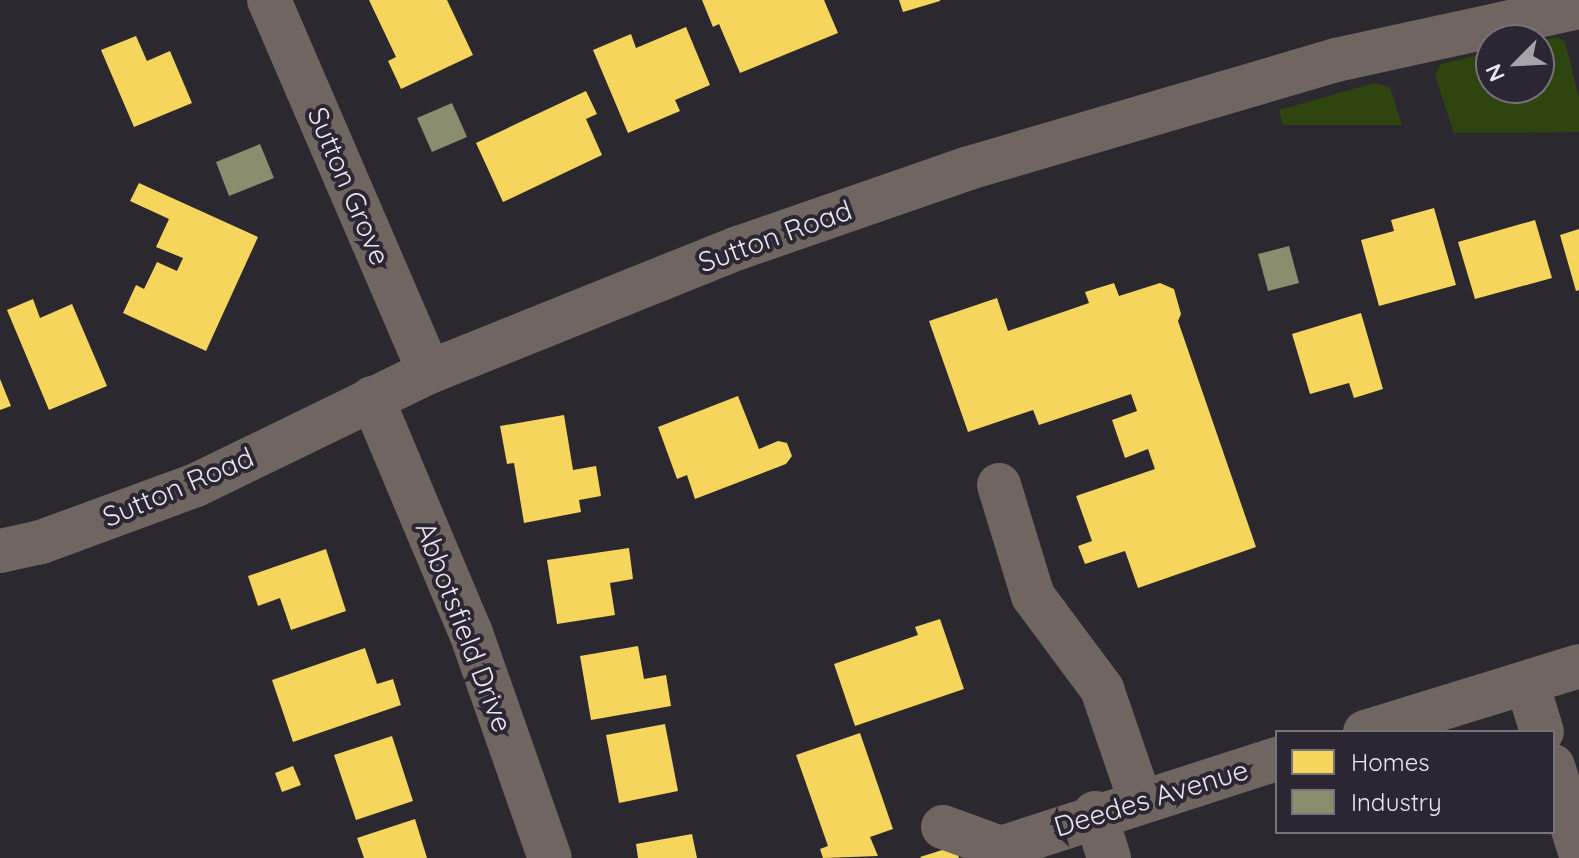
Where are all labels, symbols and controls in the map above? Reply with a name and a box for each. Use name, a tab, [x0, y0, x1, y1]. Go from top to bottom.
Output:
north arrow	[1475, 24, 1555, 104]
text: N	[1479, 60, 1511, 86]
street label: Sutton Grove	[301, 102, 397, 270]
street label: Sutton Road	[694, 193, 856, 279]
street label: Sutton Road	[97, 440, 259, 534]
street label: Abbotsfield Drive	[409, 517, 519, 737]
legend	[1275, 730, 1555, 834]
text: Homes	[1351, 747, 1429, 777]
street label: Deedes Avenue	[1050, 753, 1252, 843]
text: Industry	[1351, 787, 1442, 817]

